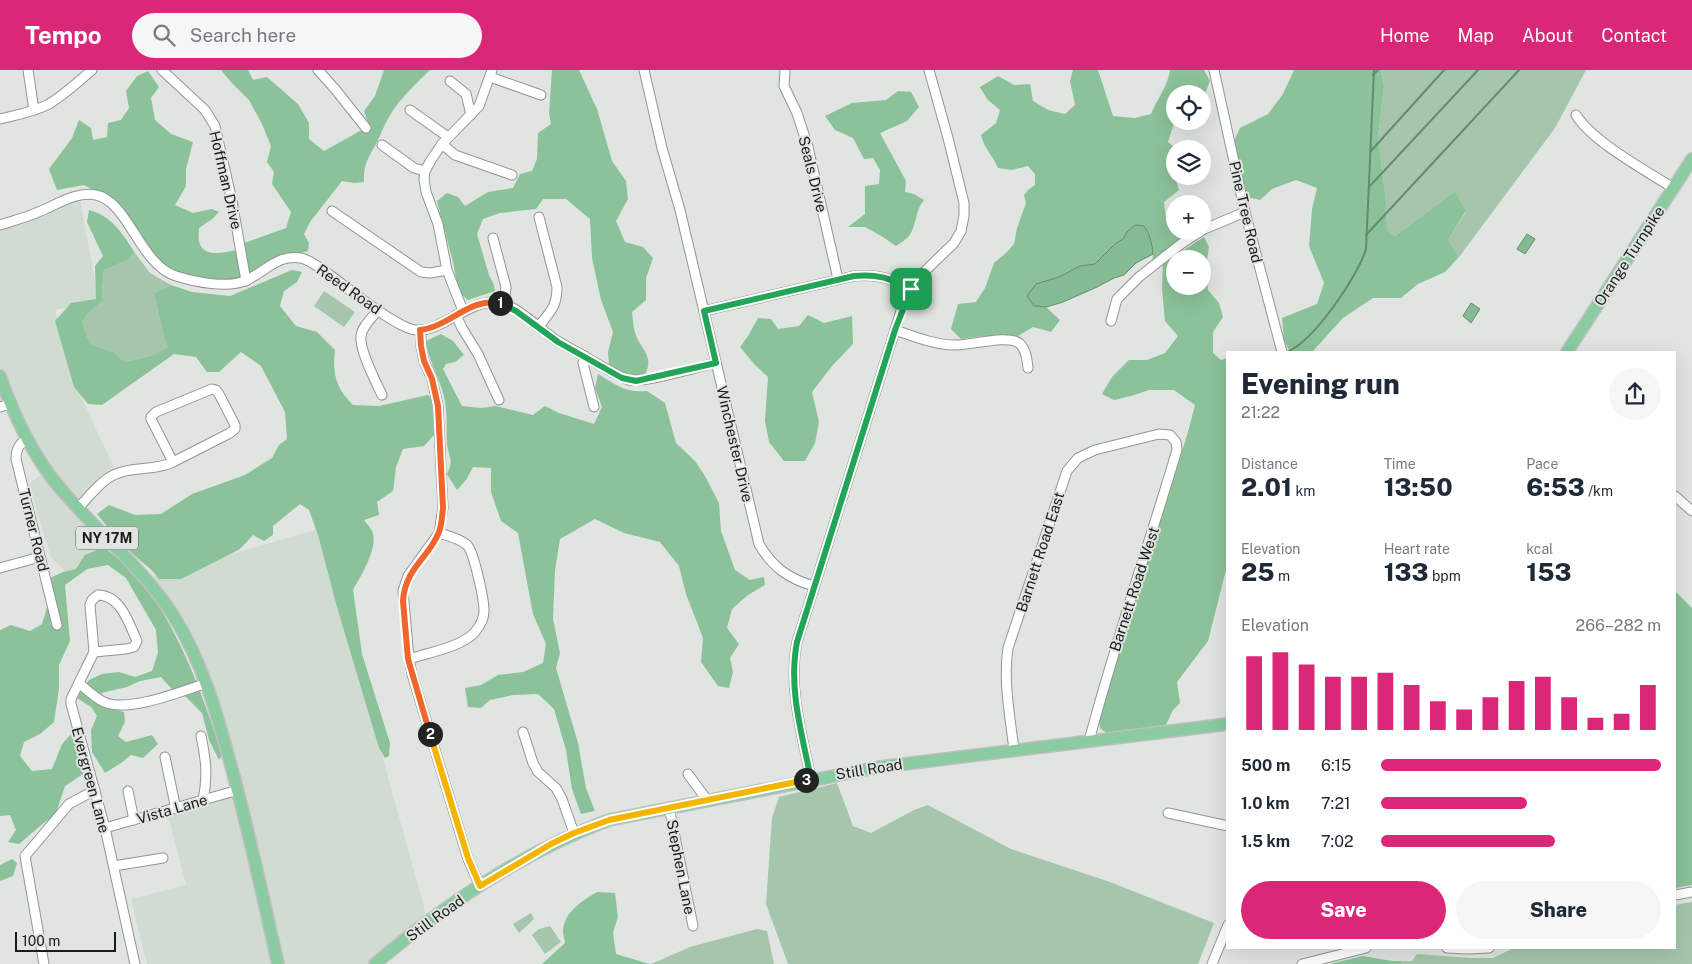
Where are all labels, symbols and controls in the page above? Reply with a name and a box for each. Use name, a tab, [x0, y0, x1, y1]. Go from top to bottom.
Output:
search box	[132, 13, 482, 58]
text: Tempo	[25, 21, 102, 49]
icon: search	[150, 21, 178, 49]
text: Search here	[190, 24, 296, 46]
text: Home	[1380, 25, 1430, 46]
text: Map	[1458, 25, 1494, 46]
text: About	[1522, 25, 1573, 46]
text: Contact	[1601, 25, 1667, 46]
map controls	[1166, 85, 1211, 295]
button: locate	[1166, 85, 1211, 130]
street label: Hoffman Drive	[206, 129, 246, 231]
street label: Seals Drive	[795, 134, 831, 214]
button: layers	[1166, 140, 1211, 185]
street label: Pine Tree Road	[1226, 159, 1266, 265]
button: +	[1166, 195, 1211, 240]
street label: Orange Turnpike	[1590, 203, 1668, 309]
button: −	[1166, 250, 1211, 295]
street label: Reed Road	[313, 261, 385, 317]
pin	[890, 268, 932, 310]
icon: arrive	[897, 275, 925, 303]
pin: 1	[488, 290, 512, 316]
text: 1	[498, 295, 504, 311]
text: Evening run	[1241, 367, 1400, 400]
button: share	[1609, 368, 1661, 420]
street label: Winchester Drive	[713, 384, 757, 504]
text: 21:22	[1241, 403, 1280, 422]
text: Distance	[1241, 456, 1298, 472]
text: Time	[1384, 456, 1416, 472]
text: Pace	[1526, 456, 1558, 472]
text: 2.01	[1241, 472, 1292, 502]
text: 13:50	[1384, 472, 1453, 502]
text: 6:53	[1526, 472, 1585, 502]
text: km	[1292, 483, 1315, 499]
text: /km	[1585, 483, 1613, 499]
street label: Turner Road	[15, 487, 53, 573]
street label: Barnett Road East	[1013, 490, 1068, 614]
street label: Barnett Road West	[1106, 525, 1162, 653]
road number: NY 17M	[76, 526, 138, 549]
text: Elevation	[1241, 541, 1300, 557]
text: Heart rate	[1384, 541, 1450, 557]
text: kcal	[1526, 541, 1553, 557]
text: 25	[1241, 557, 1275, 587]
text: 133	[1384, 557, 1429, 587]
text: 153	[1526, 557, 1572, 587]
text: m	[1275, 568, 1290, 584]
text: bpm	[1429, 568, 1461, 584]
text: Elevation	[1241, 616, 1309, 635]
text: 266–282 m	[1576, 616, 1661, 635]
pin: 2	[418, 722, 442, 746]
street label: Evergreen Lane	[69, 725, 113, 835]
text: 2	[426, 726, 435, 742]
street label: Still Road	[834, 755, 904, 783]
text: 500 m	[1241, 756, 1290, 775]
text: 6:15	[1321, 756, 1351, 775]
pin: 3	[794, 768, 818, 792]
text: 3	[802, 772, 811, 788]
street label: Vista Lane	[135, 791, 209, 827]
text: 1.0 km	[1241, 794, 1290, 813]
text: 7:21	[1321, 794, 1351, 813]
street label: Stephen Lane	[663, 818, 699, 916]
text: 1.5 km	[1241, 832, 1290, 851]
text: 7:02	[1321, 832, 1354, 851]
button: Save	[1241, 881, 1446, 939]
button: Share	[1456, 881, 1661, 939]
street label: Still Road	[403, 891, 467, 945]
scale bar	[15, 929, 116, 952]
text: 100 m	[22, 933, 60, 949]

